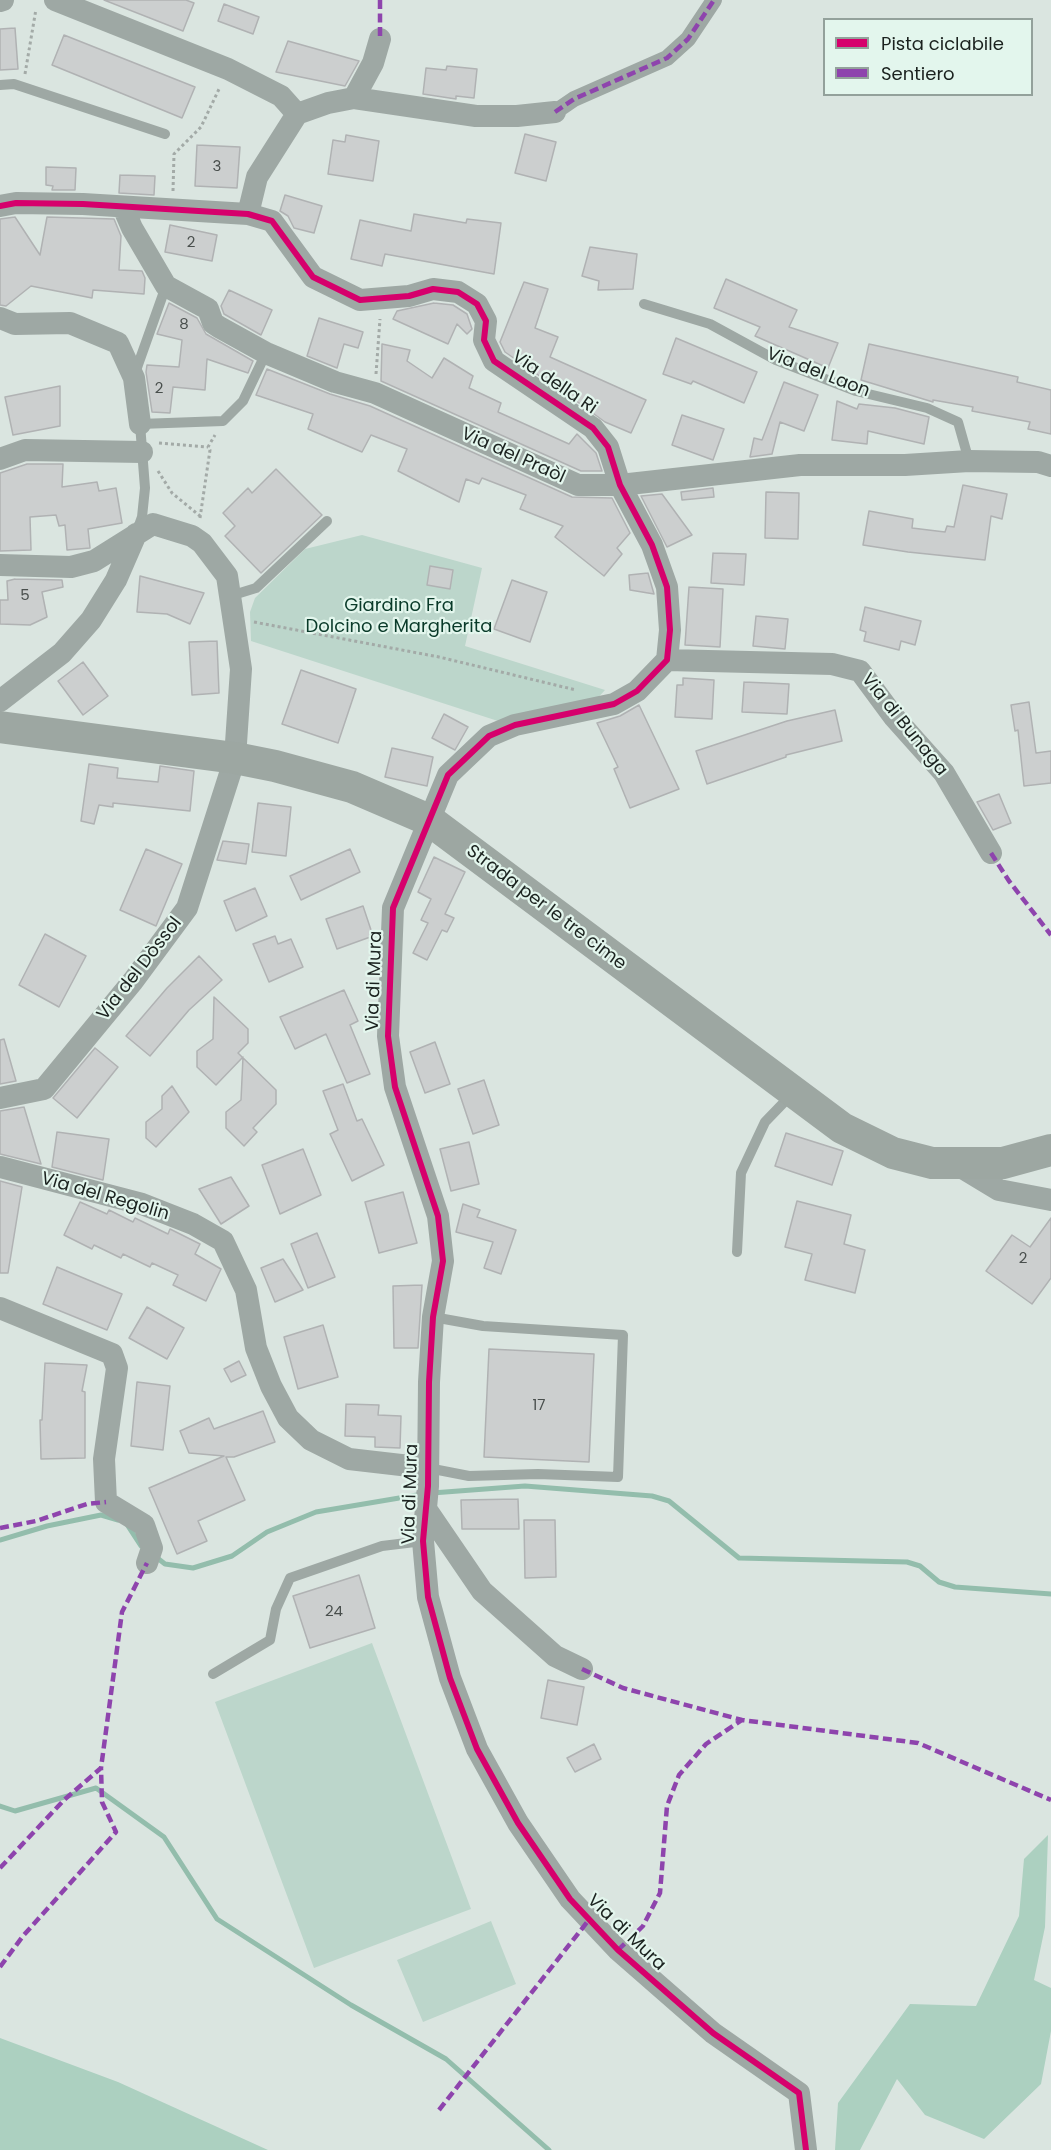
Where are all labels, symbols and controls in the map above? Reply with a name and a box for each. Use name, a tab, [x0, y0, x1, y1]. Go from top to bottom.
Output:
legend	[823, 18, 1033, 96]
text: Pista ciclabile	[881, 31, 1004, 56]
text: Sentiero	[881, 61, 955, 86]
house number: 3	[213, 158, 221, 176]
house number: 2	[187, 234, 195, 252]
house number: 8	[179, 316, 189, 334]
street label: Via del Laon	[763, 343, 873, 403]
street label: Via della Ri	[507, 347, 601, 419]
house number: 2	[155, 380, 163, 398]
street label: Via del Praòl	[458, 423, 568, 489]
house number: 5	[20, 587, 30, 605]
park label: Giardino Fra Dolcino e Margherita	[306, 595, 492, 638]
street label: Via di Bunaga	[856, 669, 952, 781]
street label: Strada per le tre cime	[462, 841, 630, 975]
street label: Via del Dòssol	[93, 913, 187, 1025]
street label: Via di Mura	[362, 930, 388, 1032]
street label: Via del Regolin	[38, 1168, 172, 1226]
house number: 2	[1019, 1250, 1027, 1268]
house number: 17	[533, 1397, 545, 1415]
street label: Via di Mura	[398, 1443, 424, 1545]
house number: 24	[325, 1603, 343, 1621]
street label: Via di Mura	[582, 1890, 670, 1976]

